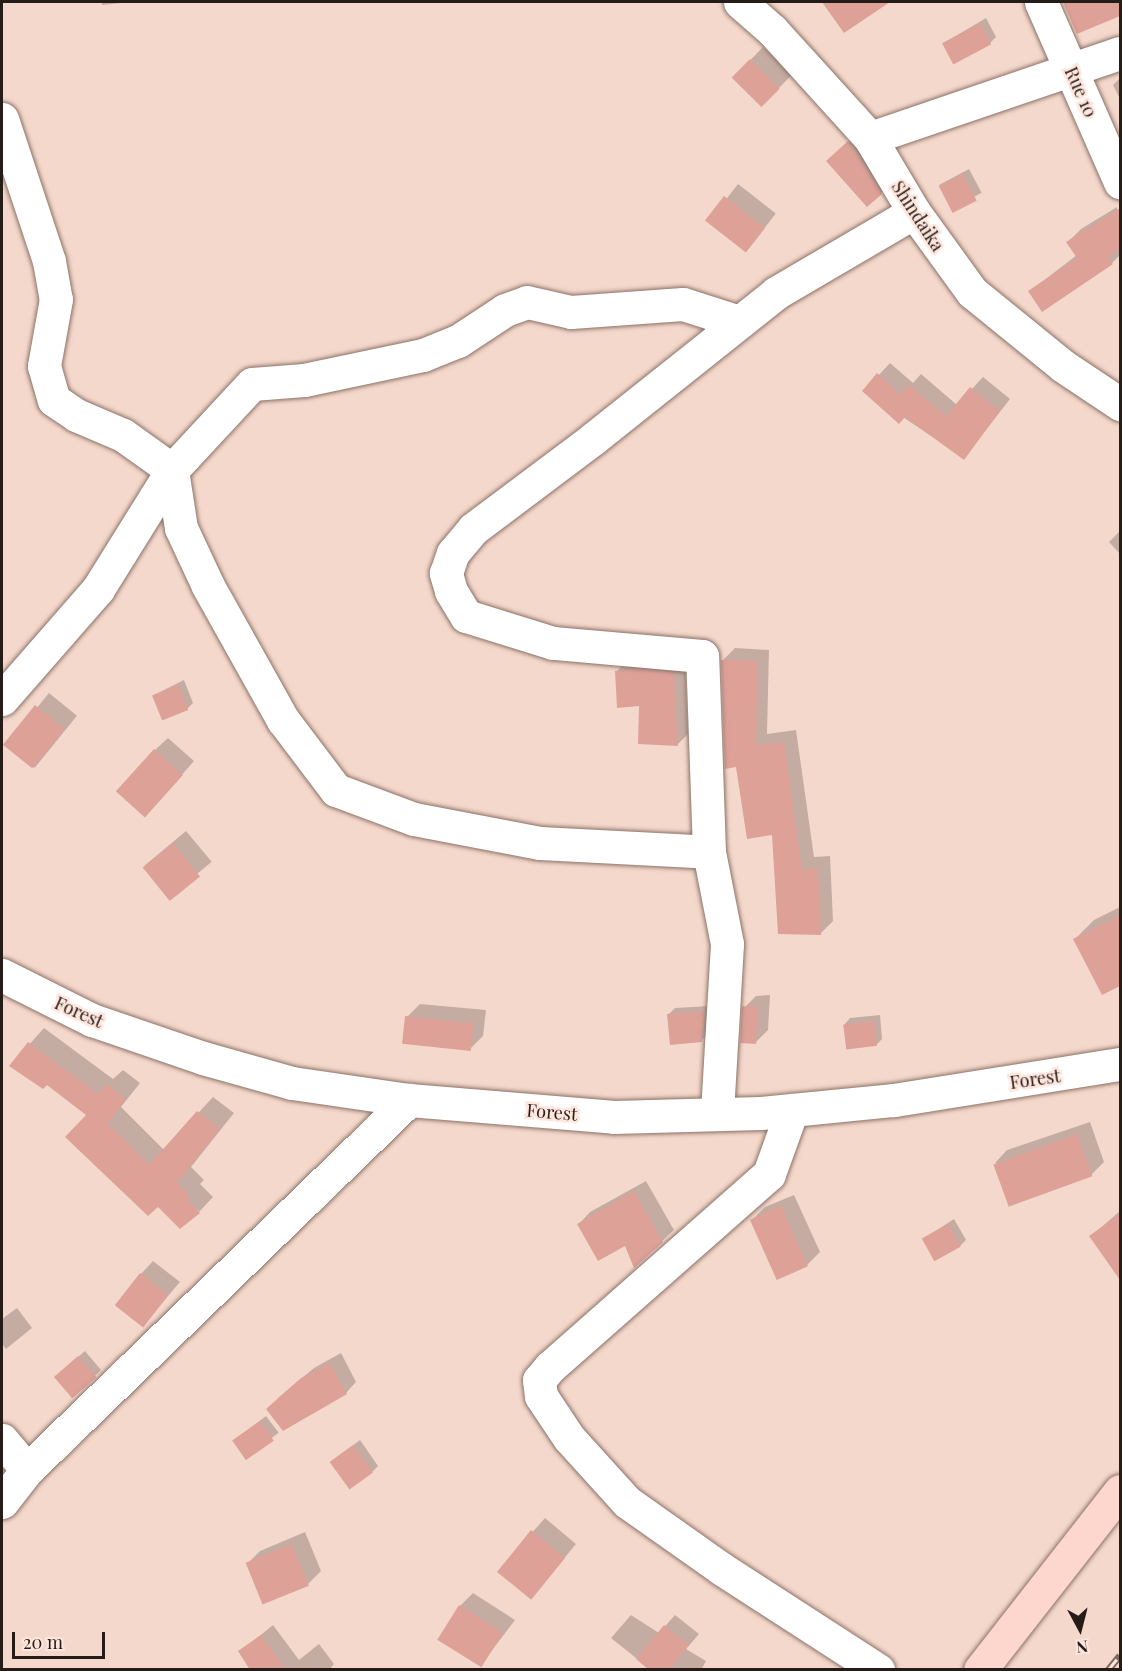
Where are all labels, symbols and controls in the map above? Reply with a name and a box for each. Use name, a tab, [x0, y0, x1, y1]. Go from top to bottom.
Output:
street label: Rue 10	[1060, 63, 1102, 121]
street label: Shindaika	[887, 177, 949, 255]
street label: Forest	[51, 992, 107, 1032]
street label: Forest	[1008, 1065, 1062, 1093]
street label: Forest	[526, 1099, 578, 1125]
north arrow	[1050, 1599, 1110, 1659]
scale bar	[15, 1620, 108, 1658]
text: 20 m	[23, 1630, 63, 1654]
text: N	[1075, 1636, 1089, 1658]

